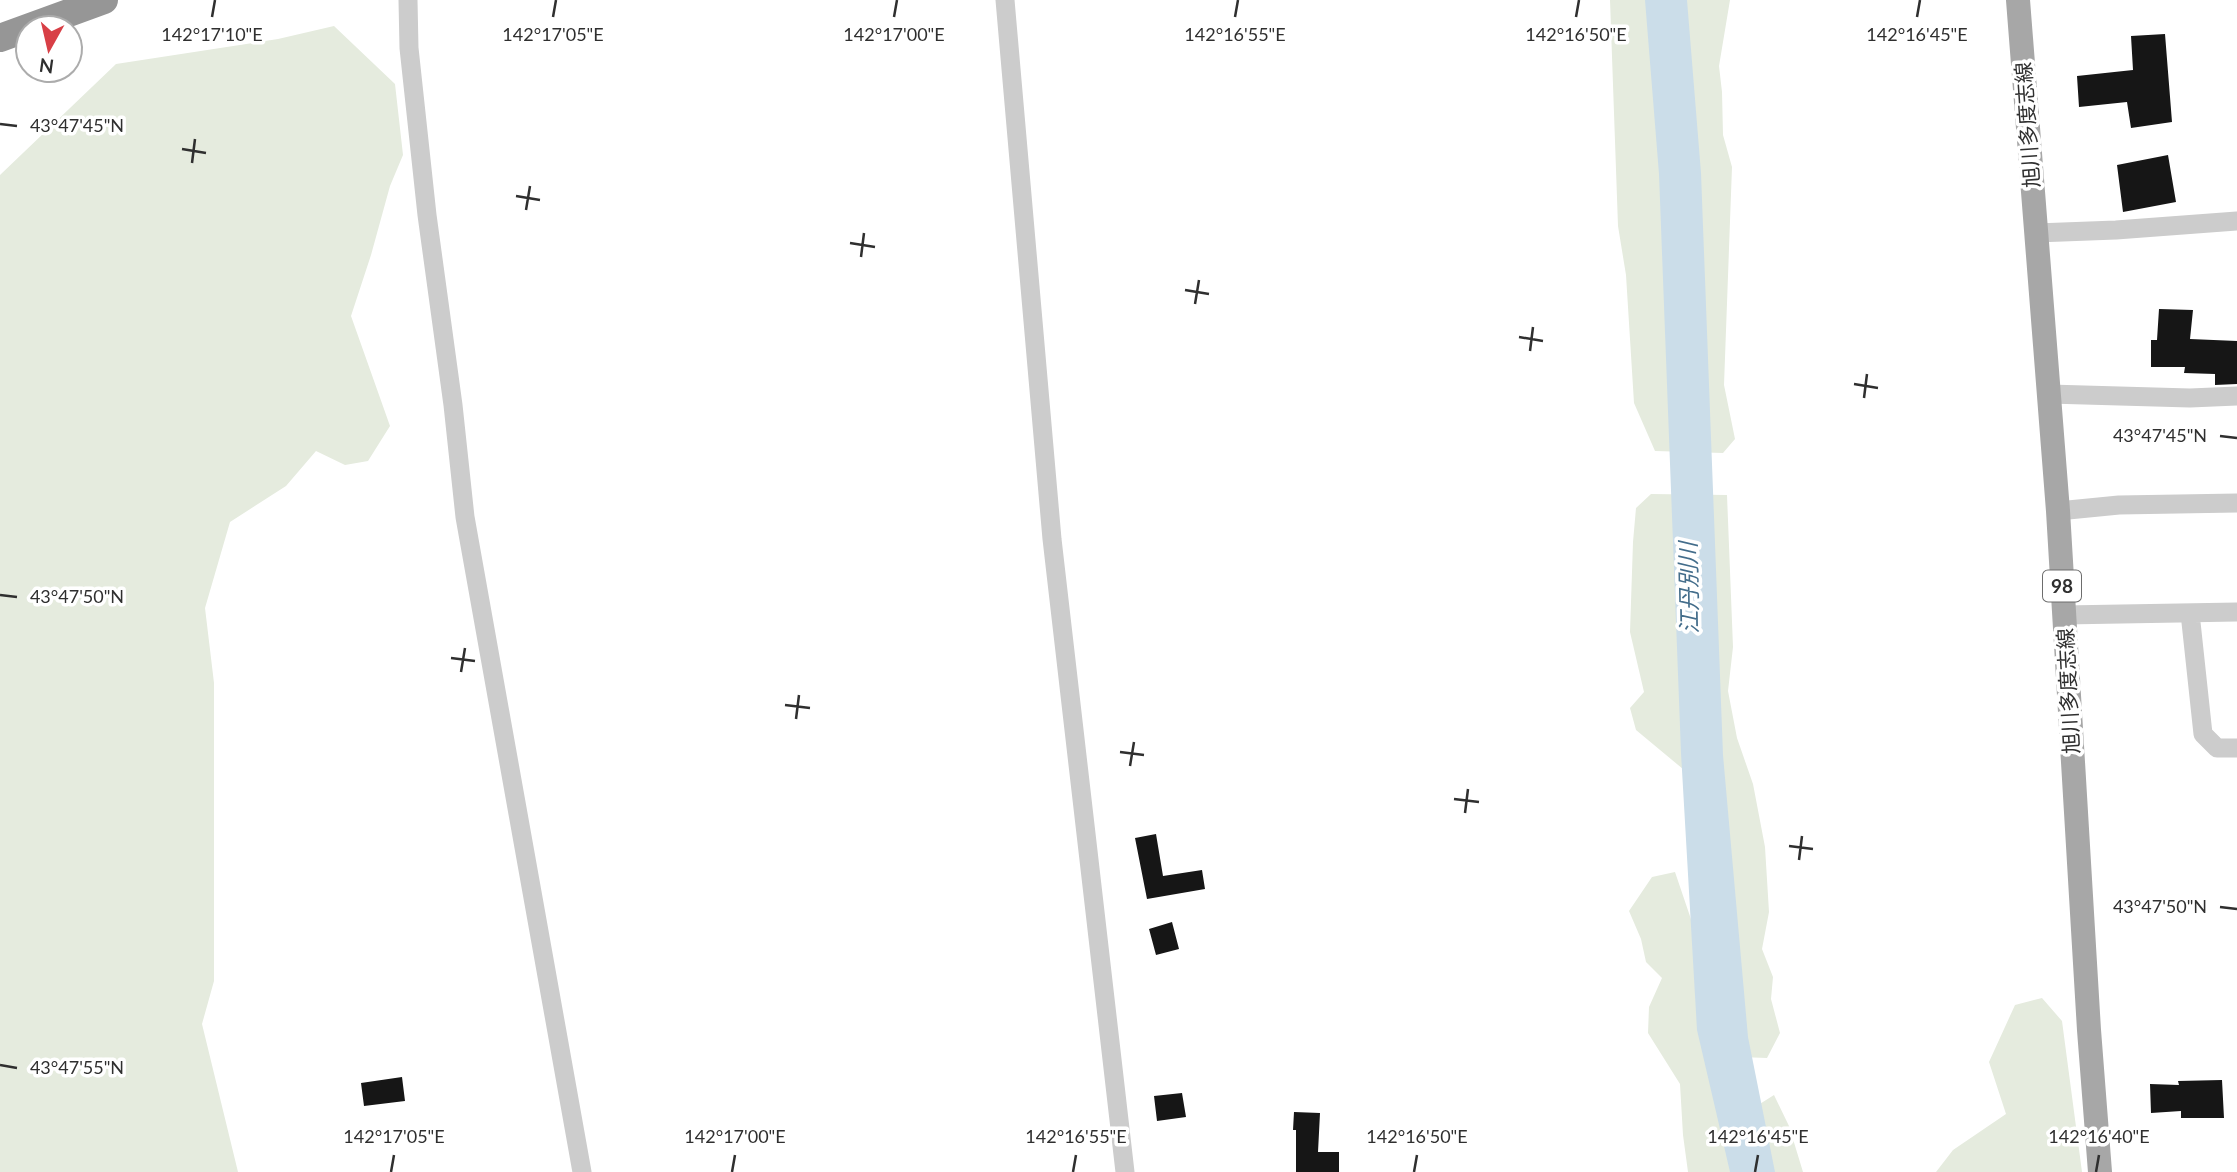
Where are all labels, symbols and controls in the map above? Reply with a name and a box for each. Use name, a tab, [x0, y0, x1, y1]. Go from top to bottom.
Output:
north arrow	[14, 14, 84, 84]
text: 142°17'10"E	[161, 23, 263, 45]
text: 142°17'05"E	[502, 23, 604, 45]
text: 142°17'00"E	[843, 23, 945, 45]
text: 142°16'55"E	[1184, 23, 1286, 45]
text: 142°16'50"E	[1525, 23, 1627, 45]
text: 142°16'45"E	[1866, 23, 1968, 45]
text: N	[38, 54, 55, 79]
street label: 旭川多度志線	[2010, 61, 2043, 189]
text: 43°47'45"N	[30, 114, 124, 136]
text: 43°47'45"N	[2113, 424, 2207, 446]
water label: 江丹別川	[1673, 539, 1703, 634]
road number: 98	[2043, 570, 2081, 601]
text: 43°47'50"N	[30, 585, 124, 607]
street label: 旭川多度志線	[2052, 628, 2083, 755]
text: 43°47'50"N	[2113, 895, 2207, 917]
text: 43°47'55"N	[30, 1056, 124, 1078]
text: 142°17'05"E	[343, 1125, 445, 1147]
text: 142°17'00"E	[684, 1125, 786, 1147]
text: 142°16'55"E	[1025, 1125, 1127, 1147]
text: 142°16'50"E	[1366, 1125, 1468, 1147]
text: 142°16'45"E	[1707, 1125, 1809, 1147]
text: 142°16'40"E	[2048, 1125, 2150, 1147]

